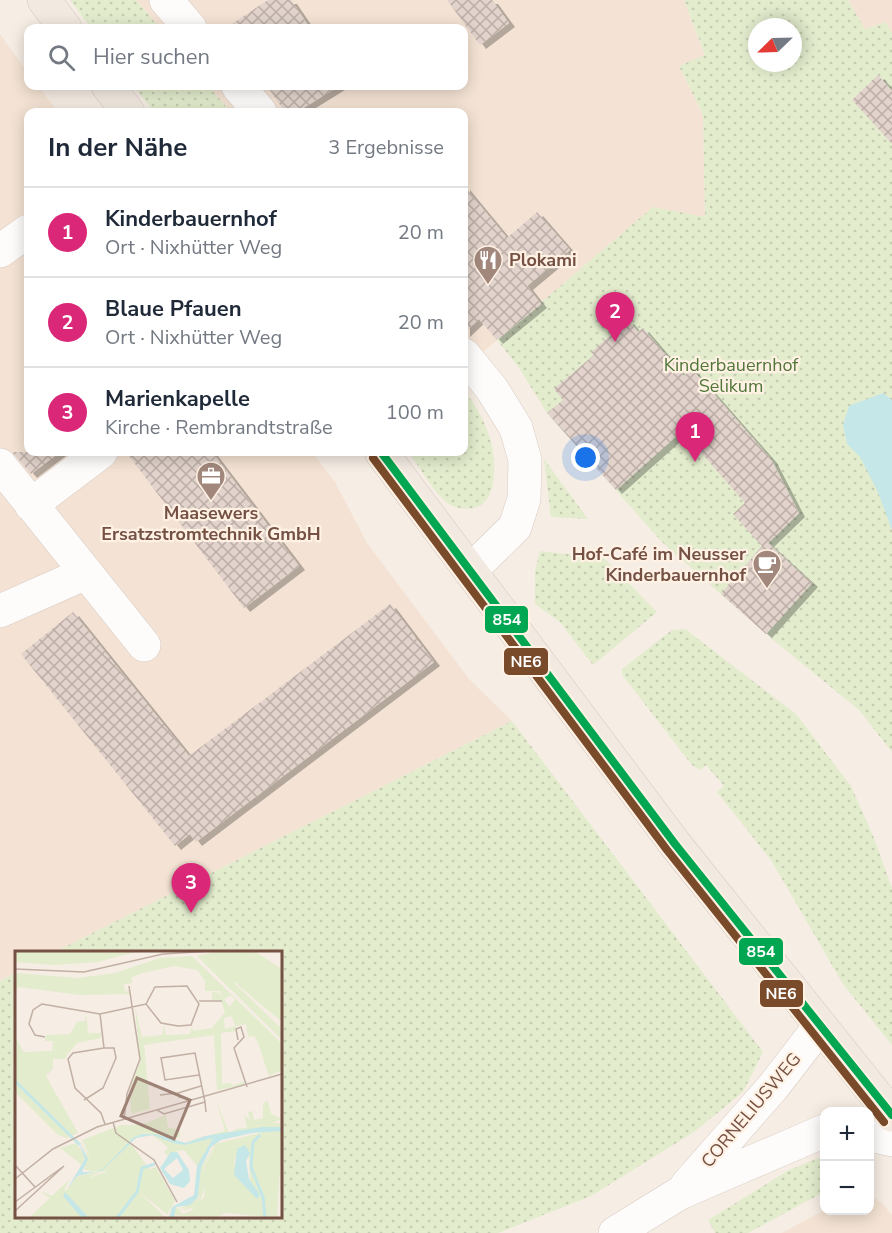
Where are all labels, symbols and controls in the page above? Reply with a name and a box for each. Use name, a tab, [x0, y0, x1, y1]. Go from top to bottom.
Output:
north arrow	[748, 18, 802, 72]
search box	[24, 24, 468, 90]
icon: search	[45, 41, 78, 74]
text: Hier suchen	[93, 42, 210, 72]
text: In der Nähe	[48, 130, 187, 165]
text: 3 Ergebnisse	[328, 134, 444, 161]
text: Kinderbauernhof	[105, 204, 277, 234]
text: 1	[62, 219, 74, 246]
text: 20 m	[398, 219, 444, 246]
text: Ort · Nixhütter Weg	[105, 234, 282, 261]
restaurant icon: Plokami	[472, 244, 504, 286]
place label: Plokami	[509, 248, 577, 272]
pin: 2	[596, 292, 634, 342]
text: Blaue Pfauen	[105, 294, 242, 324]
text: 2	[62, 309, 74, 336]
text: 20 m	[398, 309, 444, 336]
text: Ort · Nixhütter Weg	[105, 324, 282, 351]
park label: Kinderbauernhof Selikum	[664, 353, 799, 398]
text: Marienkapelle	[105, 384, 250, 414]
text: 3	[62, 399, 74, 426]
text: 100 m	[386, 399, 444, 426]
pin: 1	[676, 412, 714, 462]
text: Kirche · Rembrandtstraße	[105, 414, 333, 441]
your location	[571, 443, 600, 472]
office icon: Maasewers Ersatzstromtechnik GmbH	[195, 460, 227, 502]
place label: Maasewers Ersatzstromtechnik GmbH	[101, 501, 321, 546]
place label: Hof-Café im Neusser Kinderbauernhof	[572, 542, 746, 587]
cafe icon: Hof-Café im Neusser Kinderbauernhof	[751, 548, 783, 590]
line badge: 854	[484, 605, 529, 634]
text: 854	[493, 609, 522, 631]
line badge: NE6	[503, 647, 549, 676]
text: NE6	[510, 651, 542, 673]
pin: 3	[172, 864, 210, 913]
line badge: 854	[738, 937, 784, 966]
text: 854	[747, 941, 776, 963]
inset map	[15, 951, 282, 1218]
line badge: NE6	[759, 979, 804, 1008]
text: NE6	[765, 983, 797, 1005]
street label: CORNELIUSWEG	[696, 1047, 806, 1173]
map controls	[820, 1107, 874, 1215]
button: +	[820, 1107, 874, 1161]
button: −	[820, 1161, 874, 1215]

